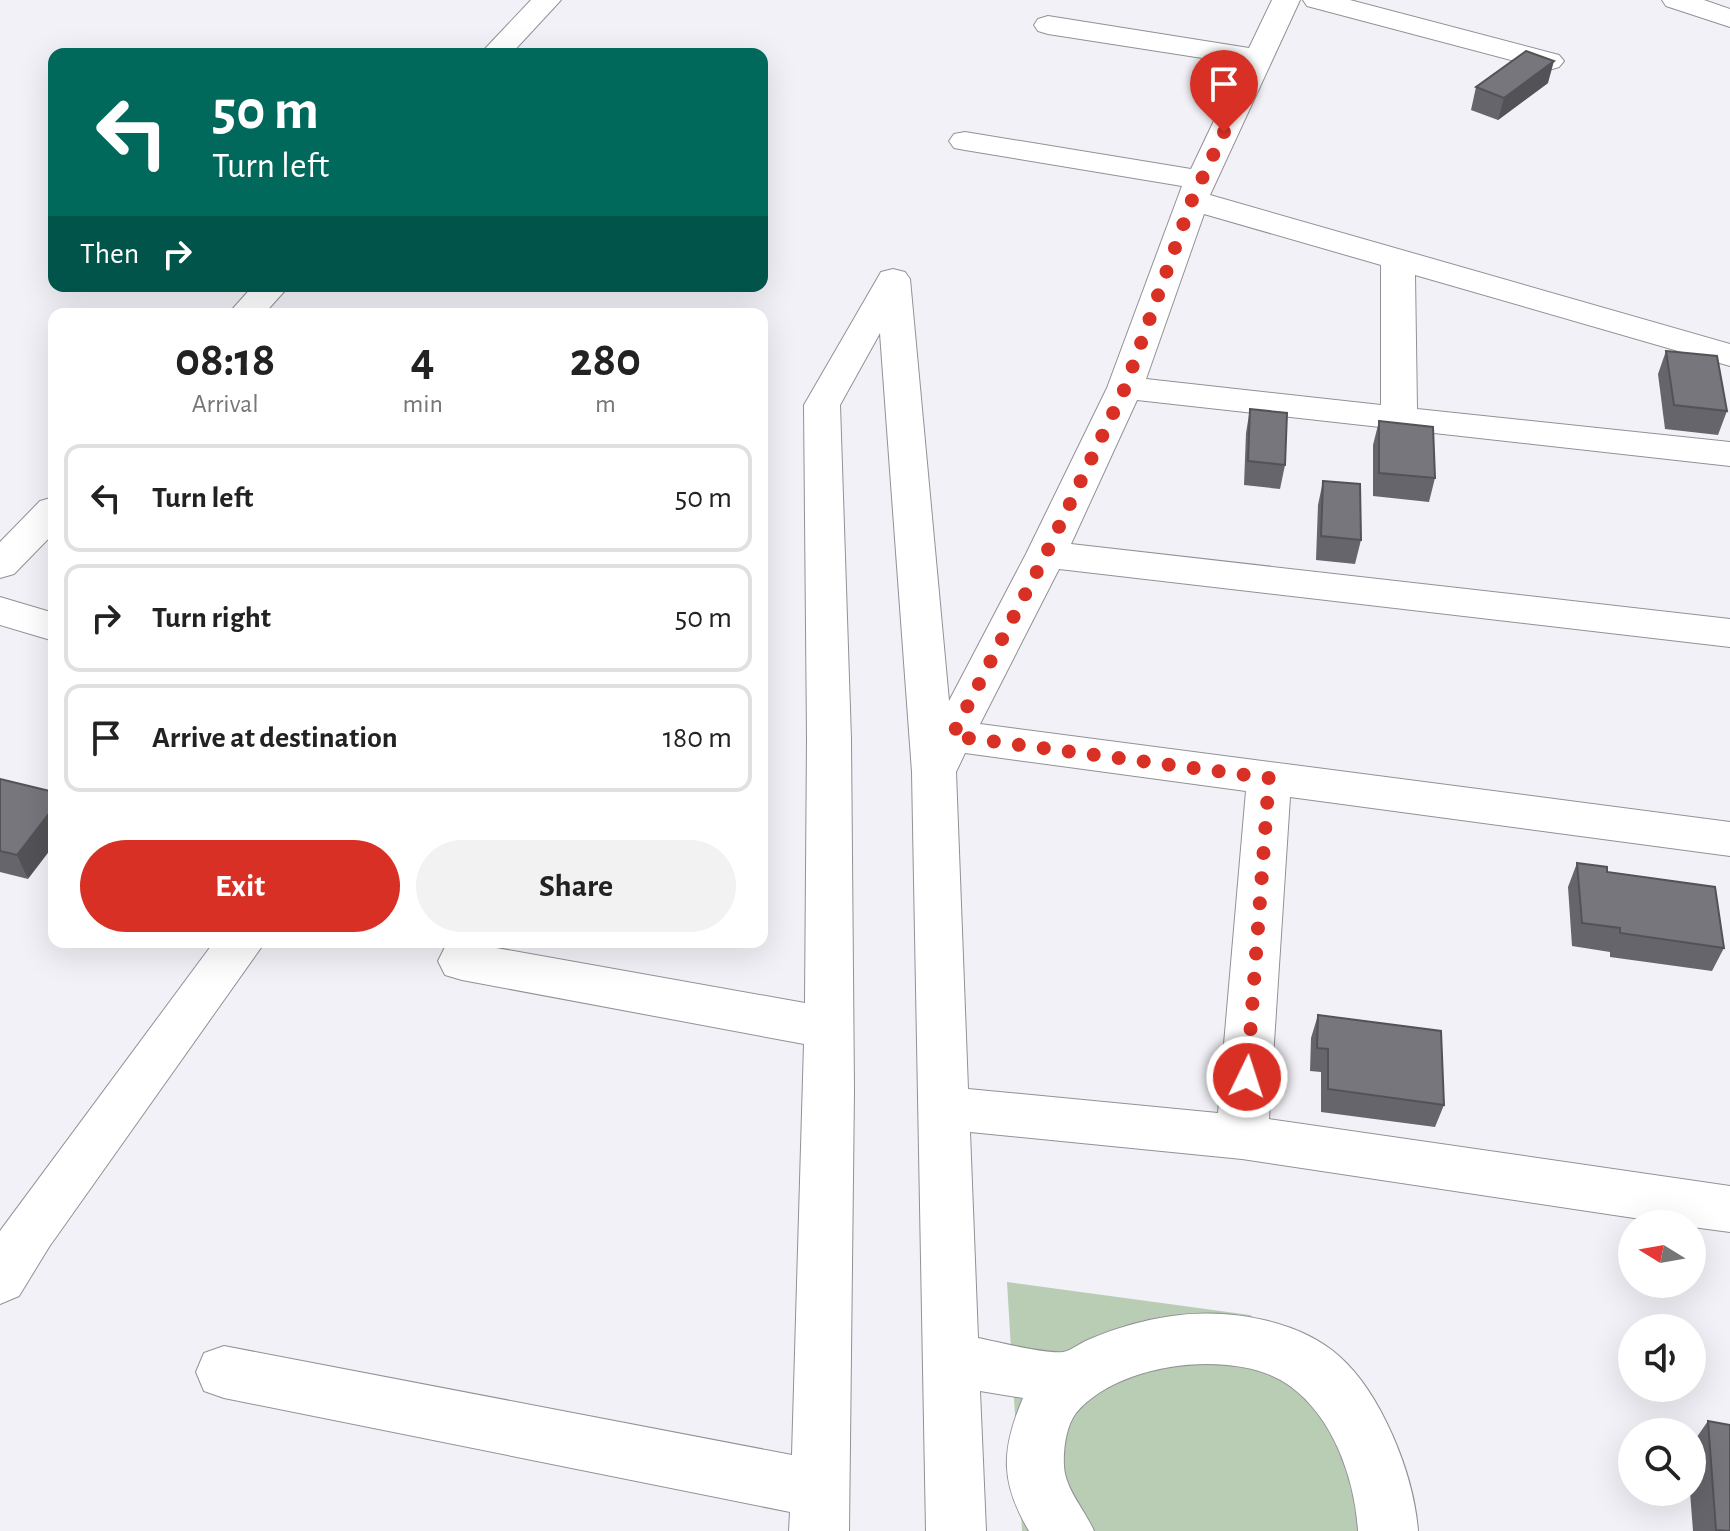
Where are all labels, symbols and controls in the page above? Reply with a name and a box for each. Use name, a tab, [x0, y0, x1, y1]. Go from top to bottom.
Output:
pin	[1190, 50, 1258, 132]
icon: arrive	[1202, 62, 1246, 106]
icon: left	[80, 80, 184, 184]
text: 50 m	[212, 83, 319, 139]
text: Turn left	[212, 148, 329, 184]
icon: right	[155, 232, 199, 276]
text: Then	[80, 239, 139, 269]
text: 08:18	[175, 337, 276, 385]
text: 4	[411, 337, 435, 385]
text: 280	[570, 337, 641, 385]
text: Arrival	[192, 391, 259, 417]
text: min	[402, 391, 443, 417]
text: m	[595, 391, 616, 417]
icon: left	[84, 476, 128, 520]
text: Turn left	[152, 483, 253, 513]
text: 50 m	[675, 483, 732, 513]
icon: right	[84, 596, 128, 640]
text: Turn right	[152, 603, 271, 633]
text: 50 m	[675, 603, 732, 633]
icon: arrive	[84, 716, 128, 760]
text: Arrive at destination	[152, 723, 398, 753]
text: 180 m	[663, 723, 732, 753]
button: Exit	[80, 840, 400, 932]
button: Share	[416, 840, 736, 932]
position arrow	[1205, 1035, 1289, 1119]
north arrow	[1618, 1210, 1706, 1298]
map controls	[1618, 1210, 1706, 1506]
button: sound	[1618, 1314, 1706, 1402]
button: search	[1618, 1418, 1706, 1506]

